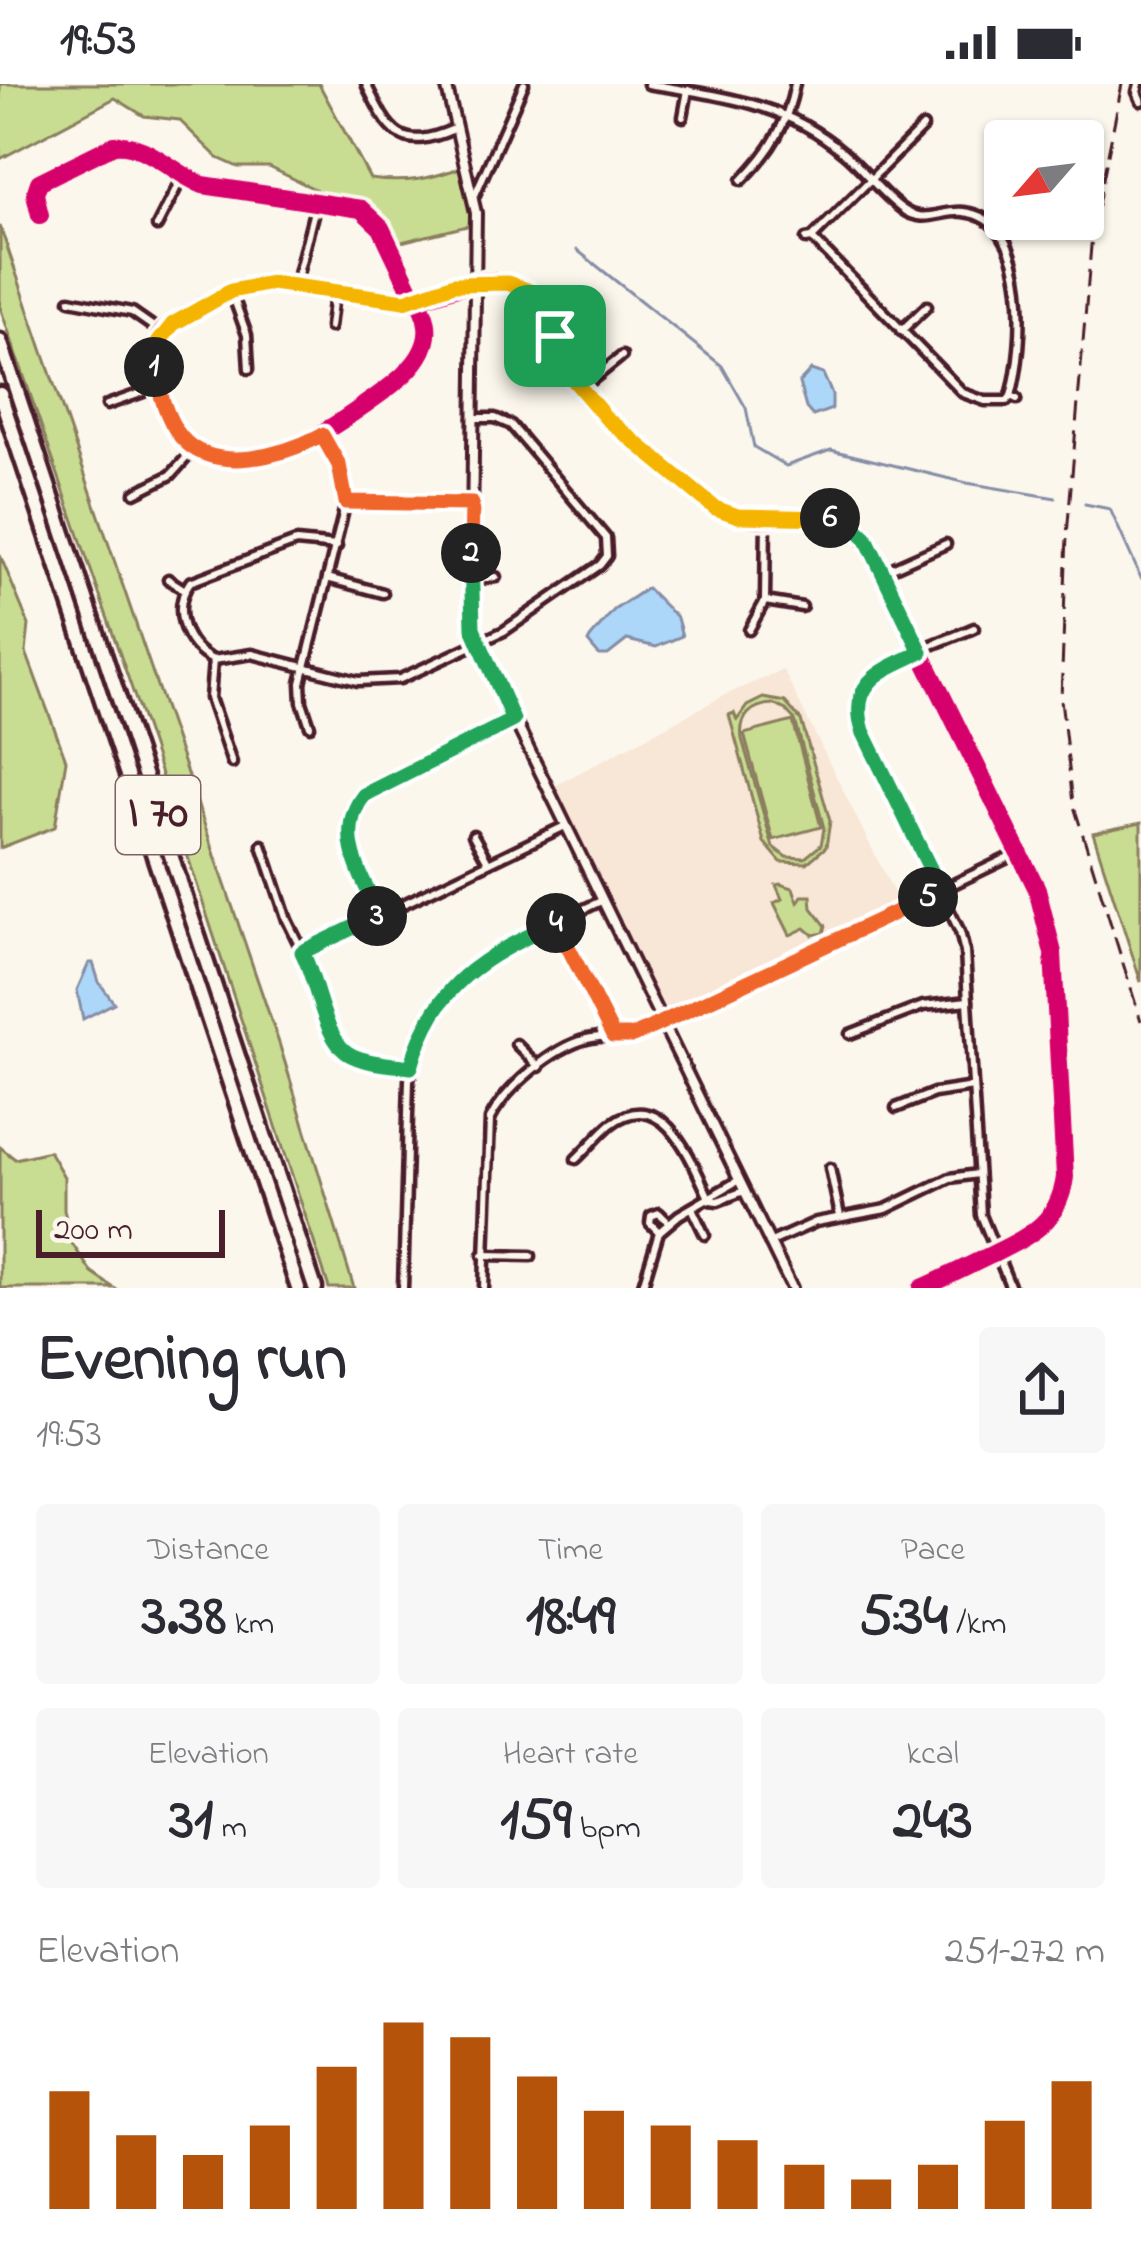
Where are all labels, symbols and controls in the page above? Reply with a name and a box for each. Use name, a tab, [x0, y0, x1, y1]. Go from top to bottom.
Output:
text: 19:53	[60, 9, 136, 75]
north arrow	[984, 120, 1104, 240]
map controls	[984, 120, 1104, 240]
pin	[504, 285, 606, 387]
icon: arrive	[522, 303, 588, 369]
pin: 1	[124, 337, 184, 397]
text: 1	[149, 343, 159, 391]
pin: 6	[800, 488, 860, 548]
text: 6	[823, 494, 837, 542]
pin: 2	[441, 523, 501, 583]
text: 2	[463, 529, 479, 577]
road number: I 70	[116, 776, 200, 854]
pin: 5	[898, 867, 958, 927]
text: 5	[919, 873, 937, 921]
pin: 3	[347, 886, 407, 946]
text: 3	[370, 892, 384, 940]
pin: 4	[526, 893, 586, 953]
text: 4	[549, 899, 563, 947]
scale bar	[36, 1204, 225, 1257]
text: 200 m	[54, 1207, 133, 1255]
text: Evening run	[36, 1314, 347, 1410]
button: share	[979, 1327, 1105, 1453]
text: 19:53	[36, 1407, 102, 1464]
text: Distance	[147, 1527, 269, 1575]
text: Time	[538, 1527, 603, 1575]
text: Pace	[901, 1527, 965, 1575]
text: 3.38	[142, 1575, 226, 1662]
text: 18:49	[526, 1575, 615, 1662]
text: 5:34	[859, 1575, 948, 1662]
text: km	[226, 1601, 274, 1649]
text: /km	[948, 1601, 1007, 1649]
text: Elevation	[147, 1731, 269, 1779]
text: Heart rate	[503, 1731, 638, 1779]
text: kcal	[907, 1731, 959, 1779]
text: 31	[169, 1779, 213, 1866]
text: 159	[500, 1779, 572, 1866]
text: 243	[893, 1779, 972, 1866]
text: m	[213, 1805, 247, 1853]
text: bpm	[572, 1805, 641, 1853]
text: Elevation	[36, 1924, 179, 1981]
text: 251–272 m	[945, 1924, 1105, 1981]

